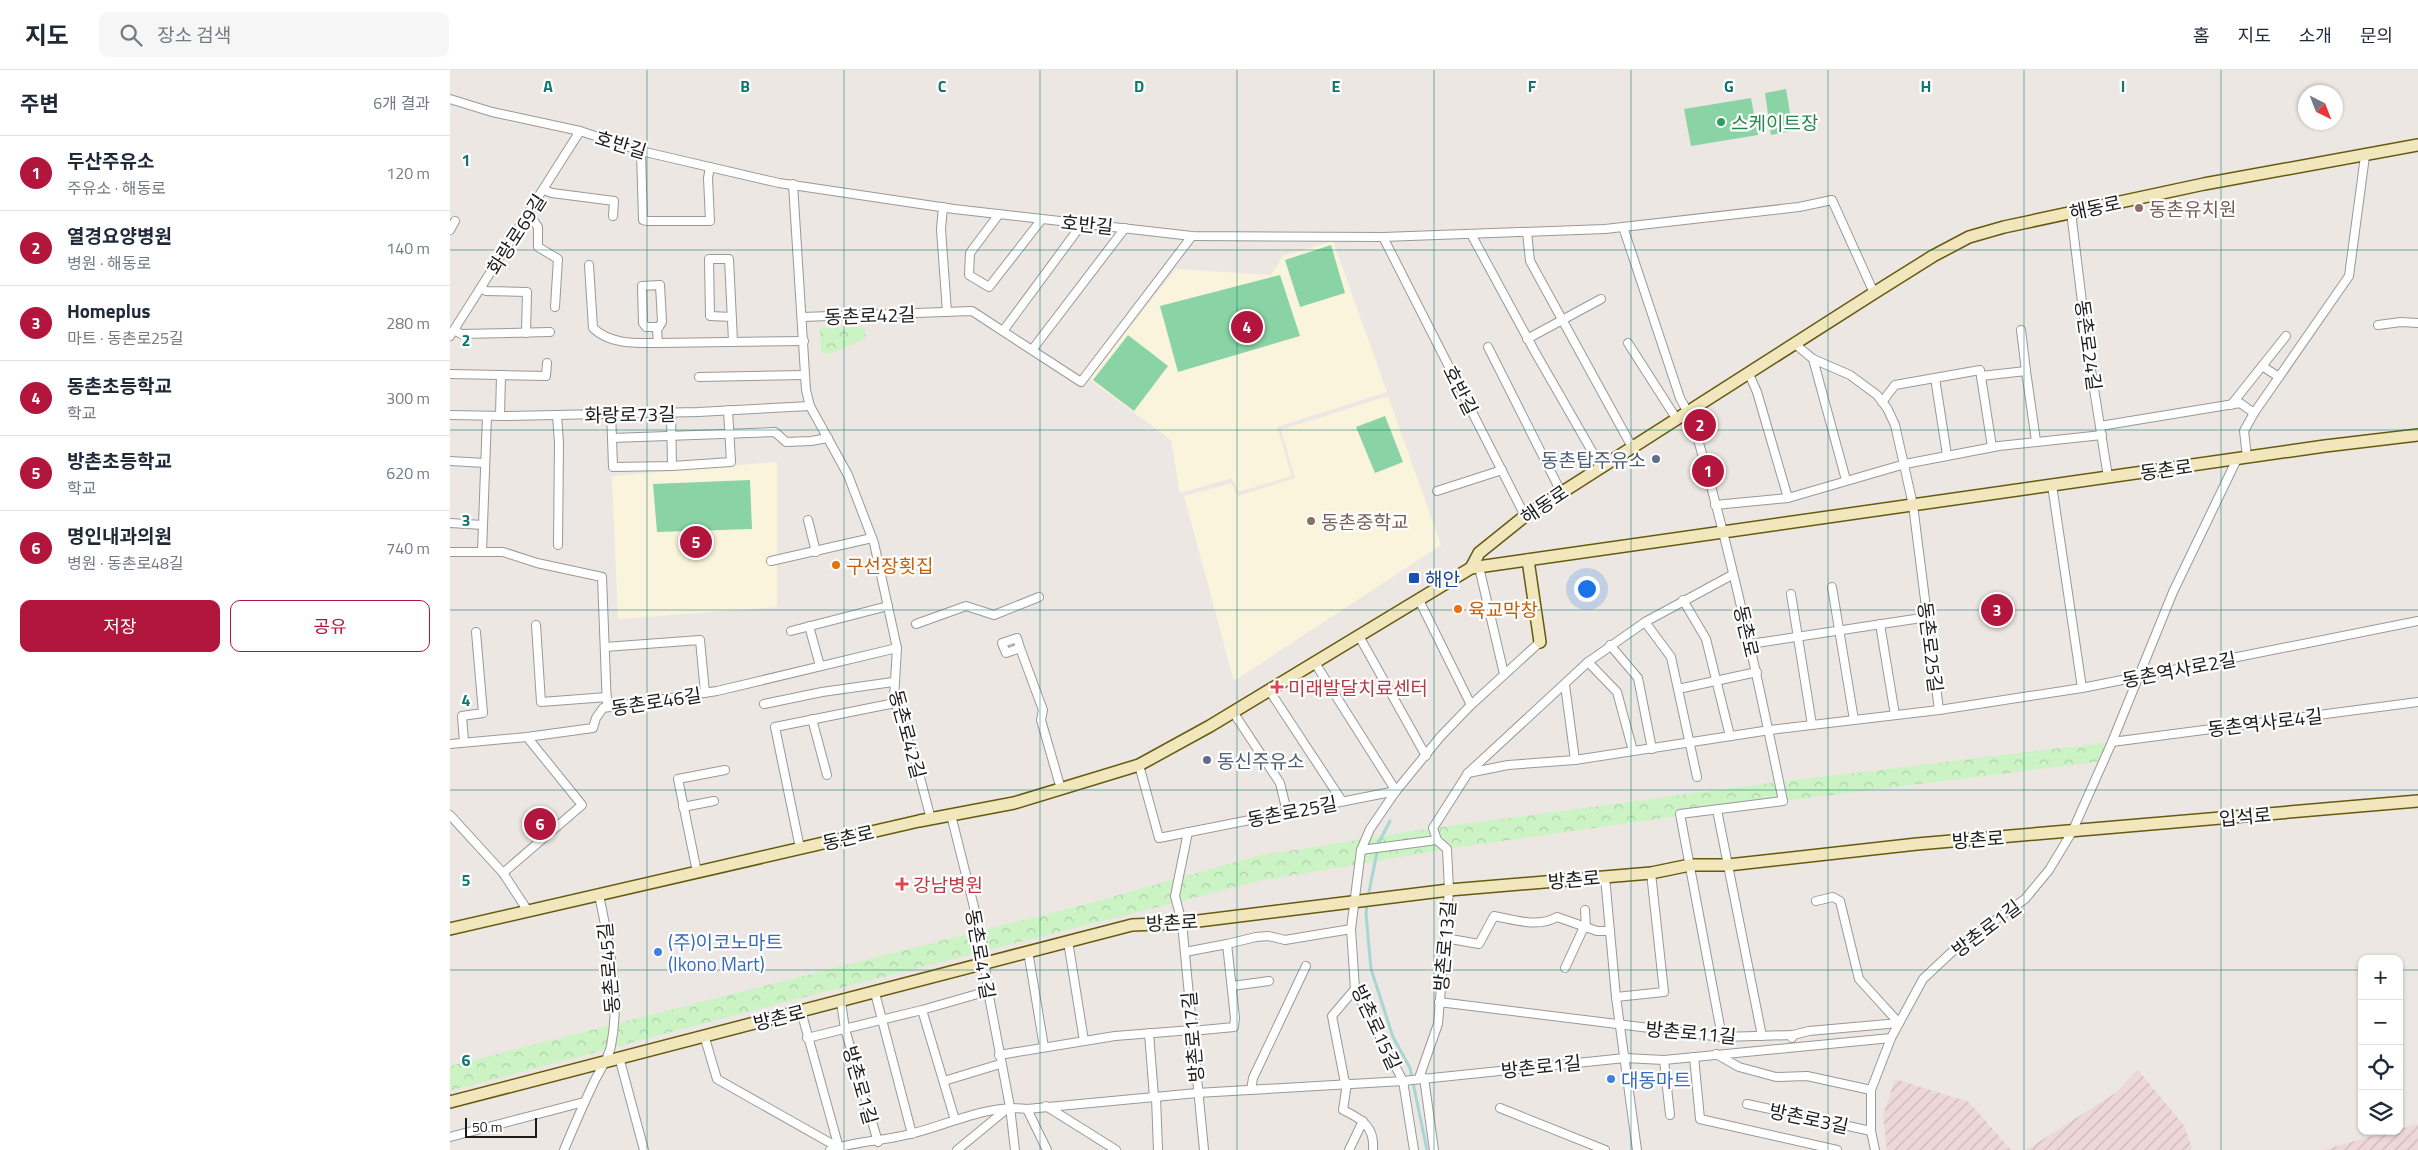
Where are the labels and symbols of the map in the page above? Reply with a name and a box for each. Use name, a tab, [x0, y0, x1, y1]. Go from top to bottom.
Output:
text: A	[543, 74, 553, 98]
text: B	[740, 74, 750, 98]
text: C	[938, 74, 947, 98]
text: D	[1134, 74, 1144, 98]
text: E	[1332, 74, 1341, 98]
text: F	[1528, 74, 1537, 98]
text: G	[1724, 74, 1734, 98]
text: H	[1921, 74, 1931, 98]
text: I	[2121, 74, 2125, 98]
north arrow	[2298, 85, 2343, 130]
place label: 스케이트장	[1731, 108, 1818, 137]
marker: 스케이트장	[1715, 116, 1727, 128]
street label: 호반길	[592, 122, 650, 166]
text: 1	[462, 148, 470, 172]
street label: 해동로	[2066, 187, 2124, 227]
street label: 화랑로69길	[479, 188, 553, 280]
place label: 동촌유치원	[2149, 194, 2236, 223]
marker: 동촌유치원	[2133, 202, 2145, 214]
street label: 호반길	[1059, 207, 1115, 241]
street label: 동촌로24길	[2068, 298, 2110, 392]
street label: 동촌로42길	[824, 299, 916, 331]
pin: 4	[1231, 308, 1263, 346]
text: 2	[462, 328, 470, 352]
street label: 호반길	[1436, 360, 1486, 420]
street label: 화랑로73길	[584, 399, 676, 429]
pin: 2	[1684, 406, 1716, 444]
place label: 동촌탑주유소	[1541, 445, 1646, 474]
street label: 동촌로	[2138, 451, 2194, 487]
pin: 1	[1692, 452, 1724, 490]
marker: 동촌탑주유소	[1650, 453, 1662, 465]
street label: 해동로	[1514, 477, 1574, 531]
place label: 동촌중학교	[1321, 507, 1408, 536]
text: 3	[462, 508, 470, 532]
marker: 동촌중학교	[1305, 515, 1317, 527]
pin: 5	[680, 523, 712, 561]
place label: 구선장횟집	[846, 551, 933, 580]
marker: 구선장횟집	[830, 559, 842, 571]
place label: 해안	[1425, 564, 1460, 593]
marker: 해안	[1407, 571, 1421, 585]
your location	[1574, 576, 1600, 602]
pin: 3	[1981, 591, 2013, 629]
place label: 육교막창	[1468, 595, 1538, 624]
street label: 동촌로25길	[1911, 600, 1951, 694]
street label: 동촌로	[1727, 602, 1767, 660]
marker: 육교막창	[1452, 603, 1464, 615]
street label: 동촌역사로2길	[2120, 644, 2238, 694]
place label: 미래발달치료센터	[1288, 673, 1428, 702]
street label: 동촌로46길	[609, 680, 703, 722]
marker: 미래발달치료센터	[1270, 680, 1284, 694]
street label: 동촌로42길	[882, 686, 934, 782]
text: 4	[462, 688, 471, 712]
street label: 동촌역사로4길	[2206, 701, 2324, 743]
place label: 동신주유소	[1217, 746, 1304, 775]
marker: 동신주유소	[1201, 754, 1213, 766]
street label: 동촌로25길	[1244, 788, 1340, 834]
street label: 입석로	[2218, 799, 2272, 833]
pin: 6	[524, 805, 556, 843]
street label: 동촌로	[819, 817, 877, 857]
street label: 방촌로	[1951, 823, 2005, 855]
street label: 방촌로	[1547, 862, 1601, 896]
text: 5	[462, 868, 471, 892]
place label: 강남병원	[913, 870, 983, 899]
marker: 강남병원	[895, 877, 909, 891]
street label: 방촌로1길	[1945, 892, 2027, 964]
street label: 방촌로13길	[1426, 899, 1462, 993]
street label: 방촌로	[1145, 906, 1199, 938]
street label: 동촌로41길	[959, 907, 1003, 1001]
street label: 동촌로45길	[590, 921, 626, 1015]
place label: (주)이코노마트 (Ikono Mart)	[668, 927, 783, 978]
marker: (주)이코노마트 (Ikono Mart)	[652, 946, 664, 958]
street label: 방촌로15길	[1345, 980, 1409, 1074]
street label: 방촌로17길	[1174, 990, 1210, 1084]
street label: 방촌로	[750, 997, 808, 1037]
street label: 방촌로11길	[1644, 1014, 1738, 1050]
street label: 방촌로1길	[836, 1042, 886, 1128]
street label: 방촌로1길	[1499, 1047, 1583, 1085]
text: 6	[462, 1048, 471, 1072]
place label: 대동마트	[1621, 1065, 1691, 1094]
marker: 대동마트	[1605, 1073, 1617, 1085]
street label: 방촌로3길	[1767, 1095, 1851, 1141]
scale bar	[465, 1115, 538, 1138]

